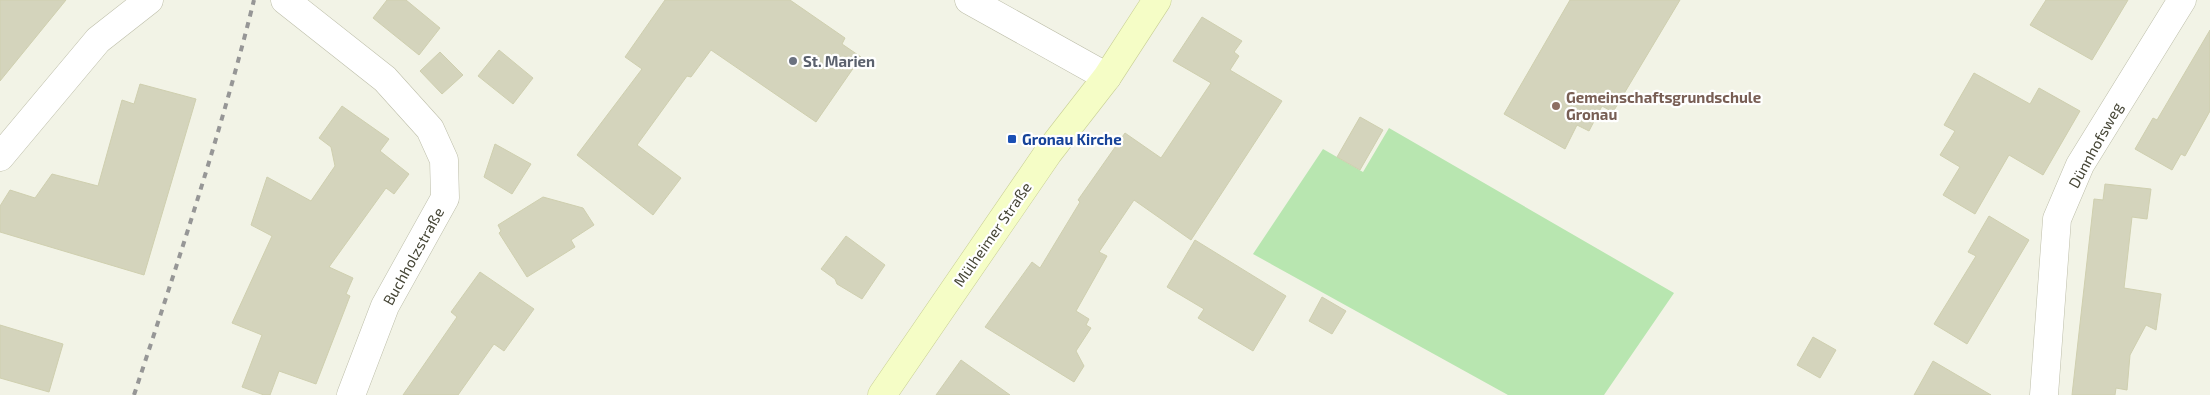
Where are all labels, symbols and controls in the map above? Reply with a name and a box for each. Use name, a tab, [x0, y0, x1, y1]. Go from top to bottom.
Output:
place label: St. Marien	[803, 52, 875, 70]
marker: St. Marien	[787, 55, 799, 67]
place label: Gemeinschaftsgrundschule Gronau	[1566, 88, 1761, 123]
street label: Dünnhofsweg	[2064, 98, 2126, 191]
marker: Gemeinschaftsgrundschule Gronau	[1550, 100, 1562, 112]
place label: Gronau Kirche	[1022, 130, 1122, 148]
marker: Gronau Kirche	[1006, 133, 1018, 145]
street label: Mülheimer Straße	[949, 178, 1035, 290]
street label: Buchholzstraße	[379, 204, 447, 308]

